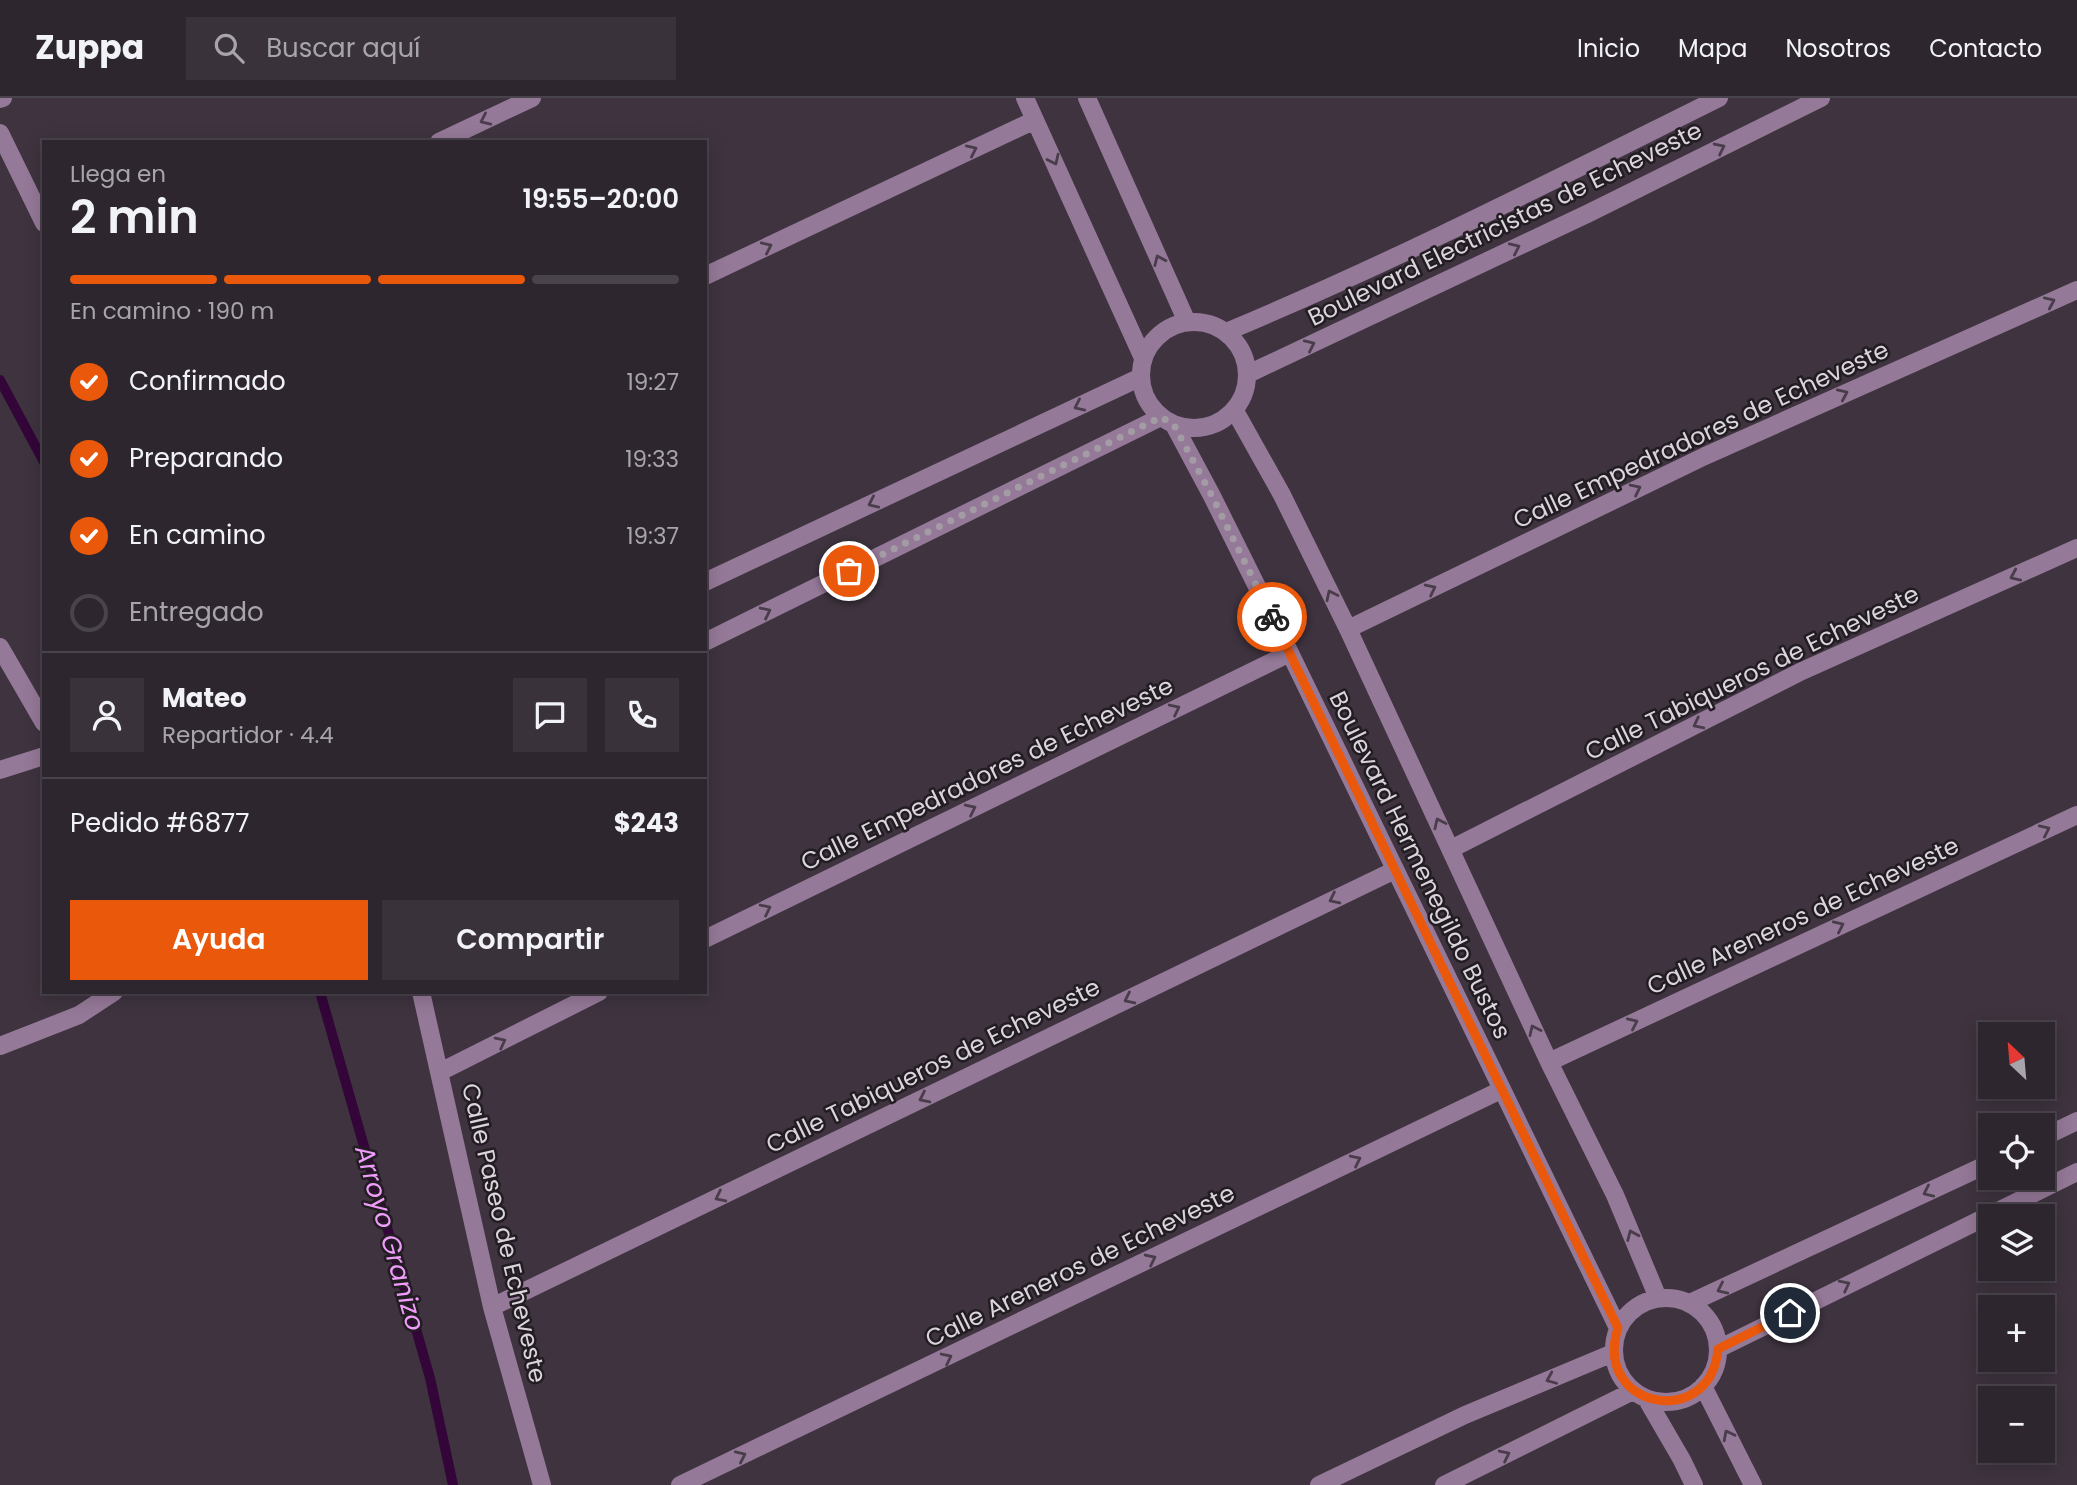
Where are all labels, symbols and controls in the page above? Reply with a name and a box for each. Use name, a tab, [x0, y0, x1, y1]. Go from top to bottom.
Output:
search box	[186, 17, 676, 80]
text: Zuppa	[35, 24, 144, 71]
icon: search	[210, 29, 248, 67]
text: Buscar aquí	[266, 30, 420, 66]
text: Inicio	[1577, 32, 1640, 65]
text: Mapa	[1678, 32, 1747, 65]
text: Nosotros	[1785, 32, 1891, 65]
text: Contacto	[1929, 32, 2042, 65]
one-way arrow	[480, 112, 492, 126]
street label: Boulevard Electricistas de Echeveste	[1302, 113, 1707, 334]
one-way arrow	[1713, 142, 1725, 156]
one-way arrow	[965, 144, 977, 158]
one-way arrow	[1046, 153, 1060, 165]
text: Llega en	[70, 158, 166, 190]
text: 19:55–20:00	[523, 181, 679, 217]
text: 2 min	[70, 185, 199, 249]
one-way arrow	[760, 241, 772, 255]
one-way arrow	[1508, 242, 1521, 256]
one-way arrow	[1153, 255, 1167, 267]
text: En camino · 190 m	[70, 295, 274, 327]
one-way arrow	[2043, 296, 2055, 310]
street label: Calle Empedradores de Echeveste	[1508, 333, 1894, 536]
one-way arrow	[1303, 339, 1315, 353]
icon: check	[70, 363, 108, 401]
text: Confirmado	[129, 363, 286, 399]
text: 19:27	[626, 366, 679, 398]
one-way arrow	[1835, 388, 1848, 402]
one-way arrow	[1074, 398, 1086, 412]
icon: check	[70, 440, 108, 478]
text: Preparando	[129, 440, 283, 476]
text: 19:33	[625, 443, 679, 475]
one-way arrow	[1629, 484, 1641, 498]
one-way arrow	[868, 495, 880, 509]
icon: check	[70, 517, 108, 555]
text: En camino	[129, 517, 266, 553]
text: 19:37	[626, 520, 679, 552]
pin	[819, 541, 879, 601]
icon: bag	[830, 552, 868, 590]
one-way arrow	[2010, 568, 2022, 582]
street label: Calle Tabiqueros de Echeveste	[1579, 577, 1924, 768]
courier	[1237, 582, 1307, 652]
one-way arrow	[1424, 583, 1436, 597]
one-way arrow	[1325, 590, 1339, 602]
text: Entregado	[129, 594, 264, 630]
icon: bike	[1253, 598, 1291, 636]
one-way arrow	[759, 606, 771, 620]
street label: Calle Empedradores de Echeveste	[795, 669, 1179, 878]
button: person	[70, 678, 144, 752]
button: chat	[513, 678, 587, 752]
button: phone	[605, 678, 679, 752]
text: Mateo	[162, 680, 247, 716]
street label: Boulevard Hermenegildo Bustos	[1322, 685, 1519, 1044]
one-way arrow	[1168, 704, 1180, 718]
one-way arrow	[1693, 716, 1705, 730]
text: Repartidor · 4.4	[162, 719, 334, 751]
one-way arrow	[964, 804, 976, 818]
text: Pedido #6877	[70, 805, 249, 841]
text: $243	[614, 805, 679, 841]
one-way arrow	[1433, 818, 1447, 830]
one-way arrow	[2038, 824, 2050, 838]
street label: Calle Areneros de Echeveste	[1642, 829, 1964, 1002]
one-way arrow	[1329, 891, 1341, 905]
button: Ayuda	[70, 900, 368, 980]
button: Compartir	[382, 900, 679, 980]
one-way arrow	[759, 903, 771, 917]
one-way arrow	[1832, 920, 1844, 934]
street label: Calle Tabiqueros de Echeveste	[760, 970, 1105, 1161]
one-way arrow	[1124, 990, 1136, 1004]
one-way arrow	[1626, 1017, 1638, 1031]
north arrow	[1978, 1022, 2054, 1099]
map controls	[1978, 1022, 2055, 1463]
one-way arrow	[1528, 1025, 1542, 1037]
one-way arrow	[494, 1036, 506, 1050]
street label: Calle Paseo de Echeveste	[454, 1080, 555, 1386]
one-way arrow	[919, 1089, 931, 1103]
button: locate	[1978, 1113, 2055, 1190]
water label: Arroyo Granizo	[346, 1140, 434, 1335]
one-way arrow	[1349, 1154, 1361, 1168]
street label: Calle Areneros de Echeveste	[920, 1176, 1240, 1355]
one-way arrow	[1923, 1184, 1935, 1198]
one-way arrow	[715, 1189, 727, 1203]
button: layers	[1978, 1204, 2055, 1281]
one-way arrow	[1626, 1230, 1640, 1242]
one-way arrow	[1144, 1253, 1156, 1267]
one-way arrow	[1717, 1280, 1729, 1294]
one-way arrow	[1838, 1280, 1850, 1294]
pin	[1760, 1283, 1820, 1343]
icon: home	[1771, 1294, 1809, 1332]
button: +	[1978, 1295, 2055, 1372]
one-way arrow	[940, 1352, 952, 1366]
one-way arrow	[1545, 1371, 1557, 1385]
button: −	[1978, 1386, 2055, 1463]
one-way arrow	[1723, 1430, 1737, 1443]
one-way arrow	[1498, 1449, 1510, 1463]
one-way arrow	[734, 1450, 746, 1464]

